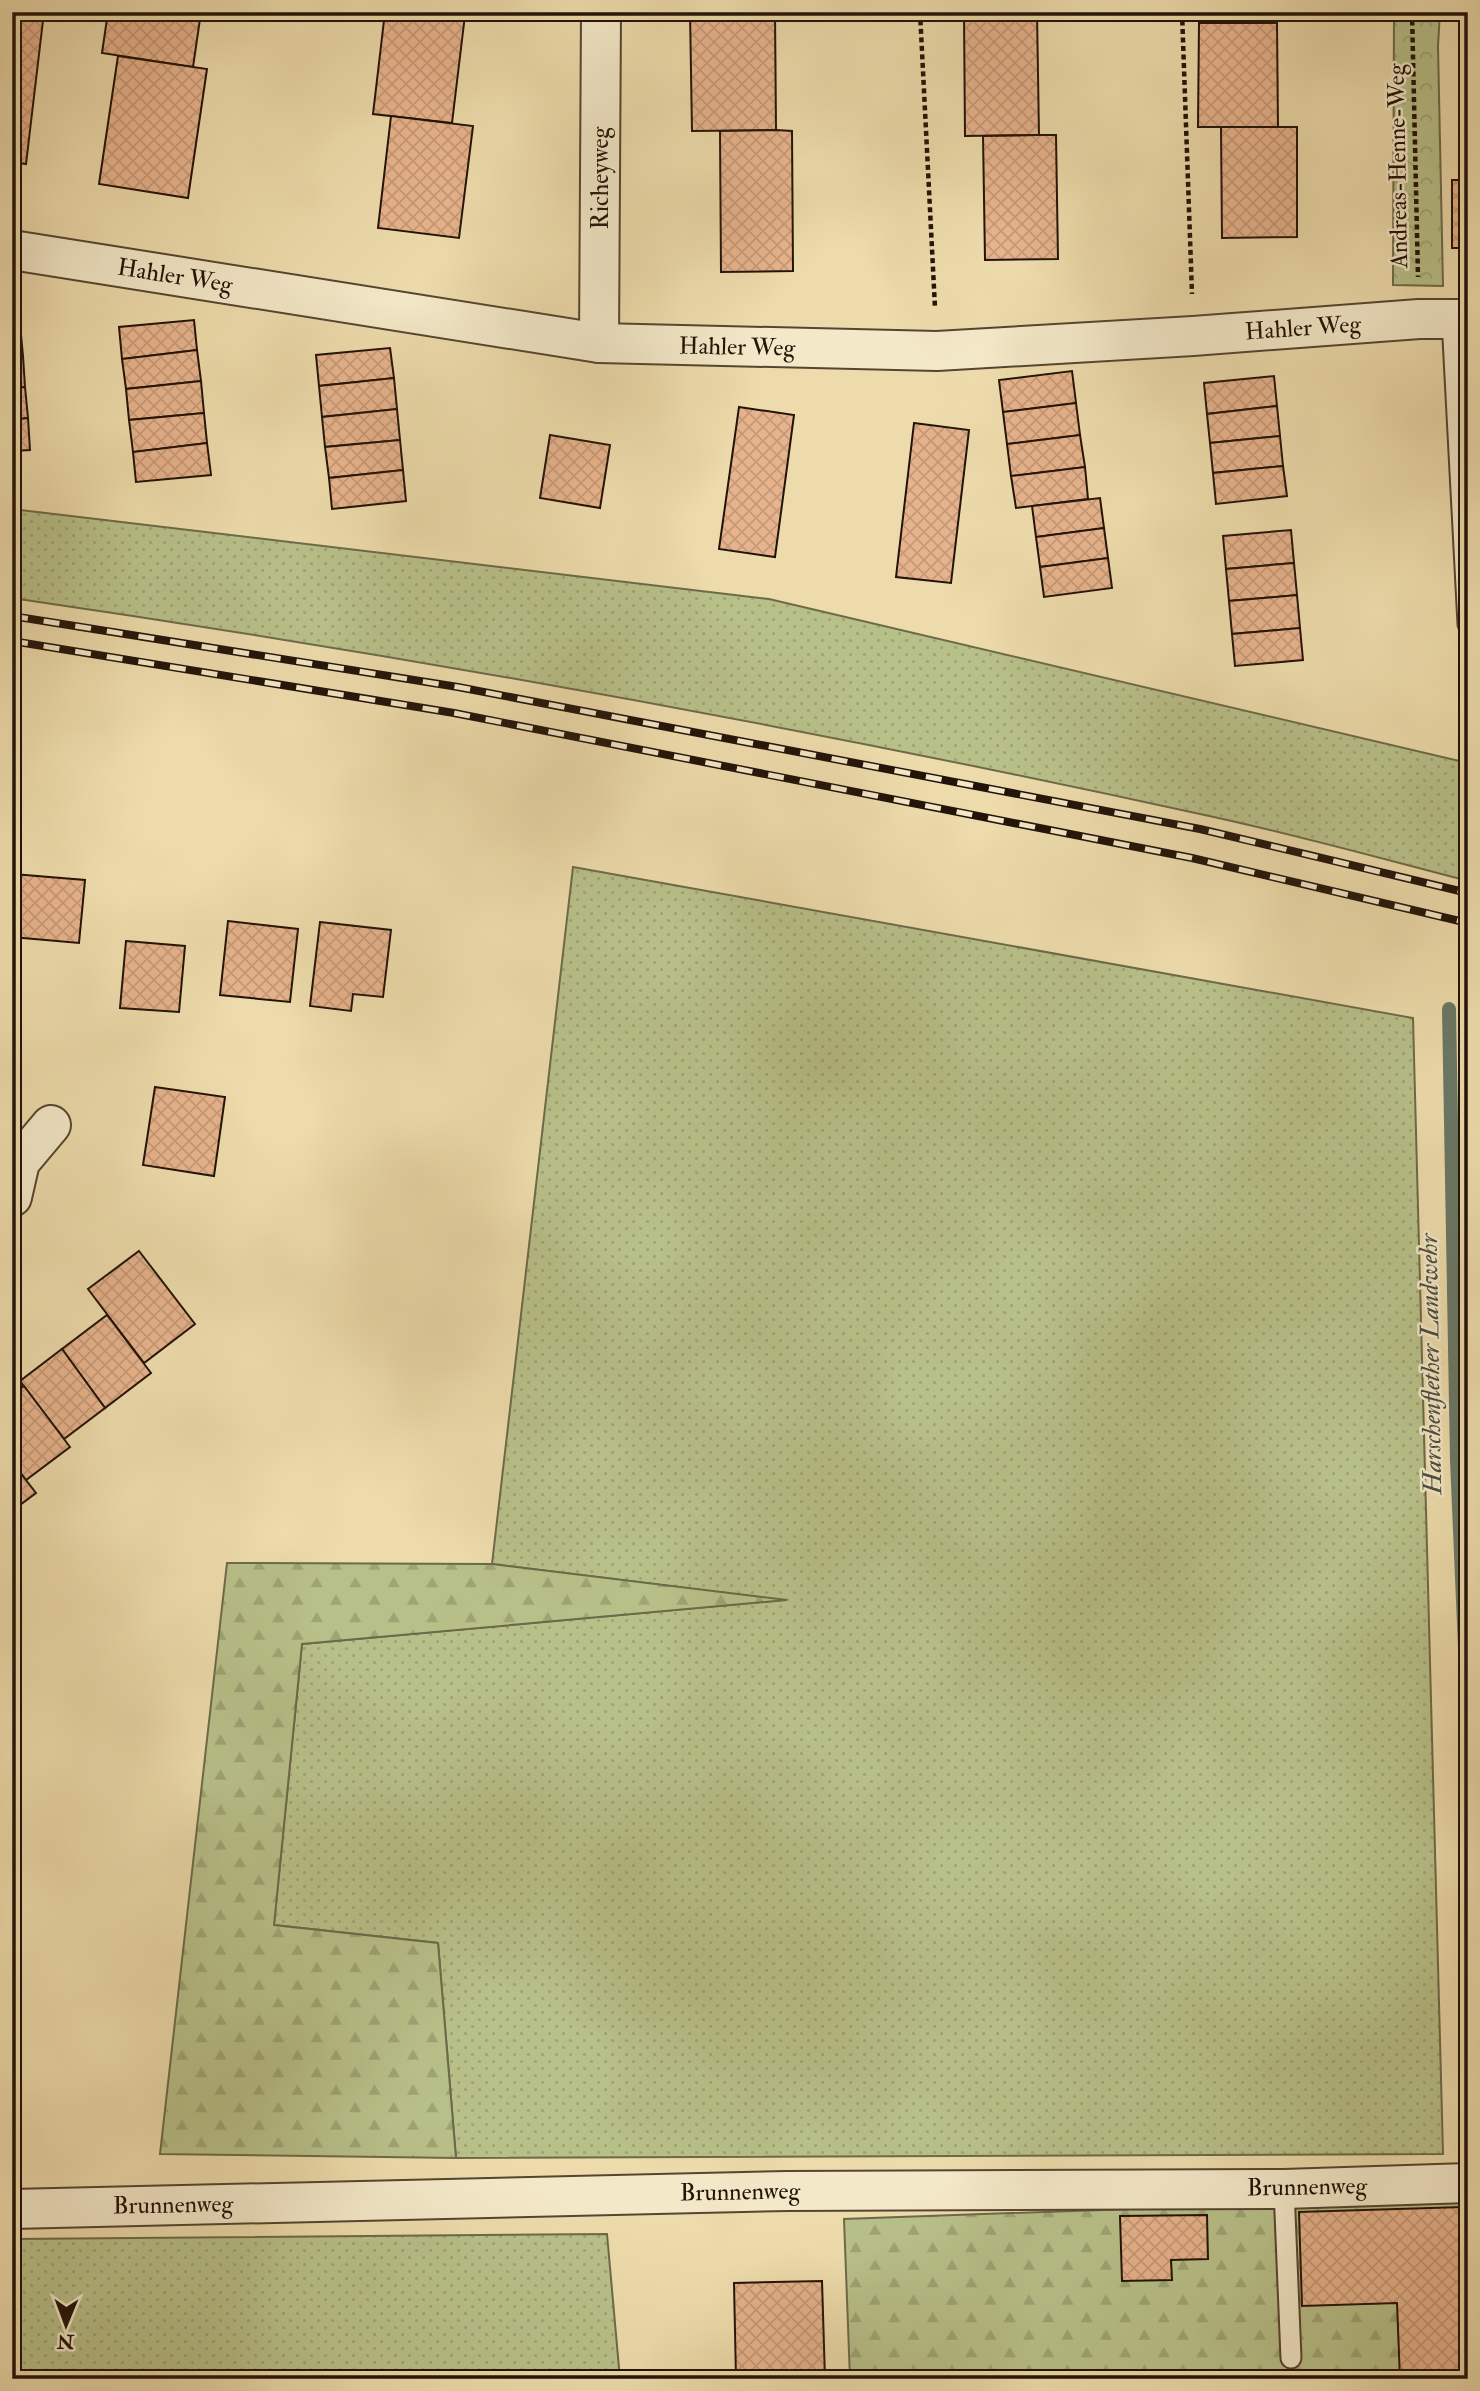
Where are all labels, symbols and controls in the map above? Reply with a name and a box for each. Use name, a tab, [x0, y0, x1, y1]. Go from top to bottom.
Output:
street label: Andreas-Henne-Weg	[1381, 62, 1415, 270]
street label: Richeyweg	[585, 125, 616, 229]
street label: Hahler Weg	[115, 252, 236, 301]
street label: Hahler Weg	[1244, 308, 1363, 348]
street label: Hahler Weg	[679, 330, 797, 364]
water label: Harschenflether Landwehr	[1413, 1232, 1449, 1496]
street label: Brunnenweg	[1247, 2170, 1369, 2204]
street label: Brunnenweg	[680, 2175, 802, 2209]
street label: Brunnenweg	[113, 2188, 235, 2222]
north arrow	[32, 2290, 102, 2360]
text: N	[56, 2329, 75, 2353]

